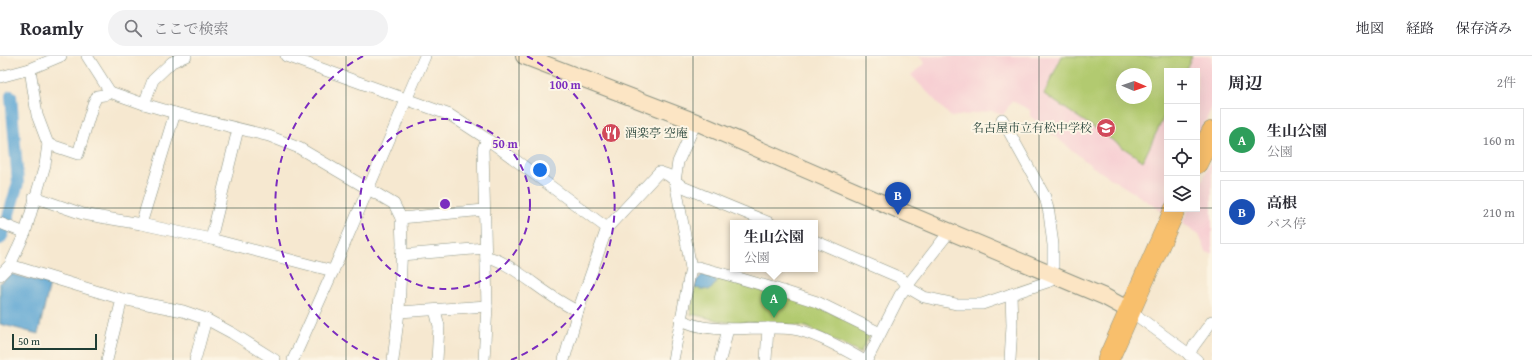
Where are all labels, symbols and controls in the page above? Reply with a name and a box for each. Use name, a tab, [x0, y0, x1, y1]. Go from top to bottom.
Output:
search box	[108, 10, 388, 46]
text: Roamly	[20, 14, 84, 42]
icon: search	[122, 17, 144, 39]
text: ここで検索	[154, 18, 229, 39]
text: 地図	[1356, 18, 1384, 38]
text: 経路	[1406, 18, 1434, 38]
text: 保存済み	[1456, 18, 1512, 38]
north arrow	[1116, 68, 1152, 104]
map controls	[1164, 68, 1200, 212]
button: +	[1164, 68, 1200, 104]
text: 周辺	[1228, 70, 1262, 95]
text: 2件	[1497, 73, 1516, 92]
text: 100 m	[549, 76, 582, 93]
button: −	[1164, 104, 1200, 140]
school or university icon: 名古屋市立有松中学校	[1095, 117, 1117, 139]
place label: 名古屋市立有松中学校	[972, 119, 1092, 136]
text: 生山公園	[1267, 120, 1327, 141]
restaurant icon: 酒楽亭 空庵	[600, 122, 622, 144]
place label: 酒楽亭 空庵	[625, 124, 688, 141]
text: A	[1238, 131, 1246, 150]
text: 160 m	[1483, 131, 1515, 150]
text: 50 m	[492, 135, 518, 152]
button: locate	[1164, 140, 1200, 176]
text: 公園	[1267, 142, 1293, 161]
your location	[530, 160, 550, 180]
button: layers	[1164, 176, 1200, 212]
pin: B	[885, 182, 911, 215]
text: 高根	[1267, 192, 1297, 213]
centre of rings	[438, 197, 452, 211]
text: B	[1238, 203, 1246, 222]
text: 210 m	[1483, 203, 1515, 222]
text: バス停	[1267, 214, 1306, 233]
popup	[730, 220, 818, 272]
text: 生山公園	[744, 226, 804, 247]
text: 公園	[744, 248, 770, 267]
pin: A	[761, 285, 787, 318]
scale bar	[12, 332, 97, 351]
text: 50 m	[18, 333, 40, 349]

